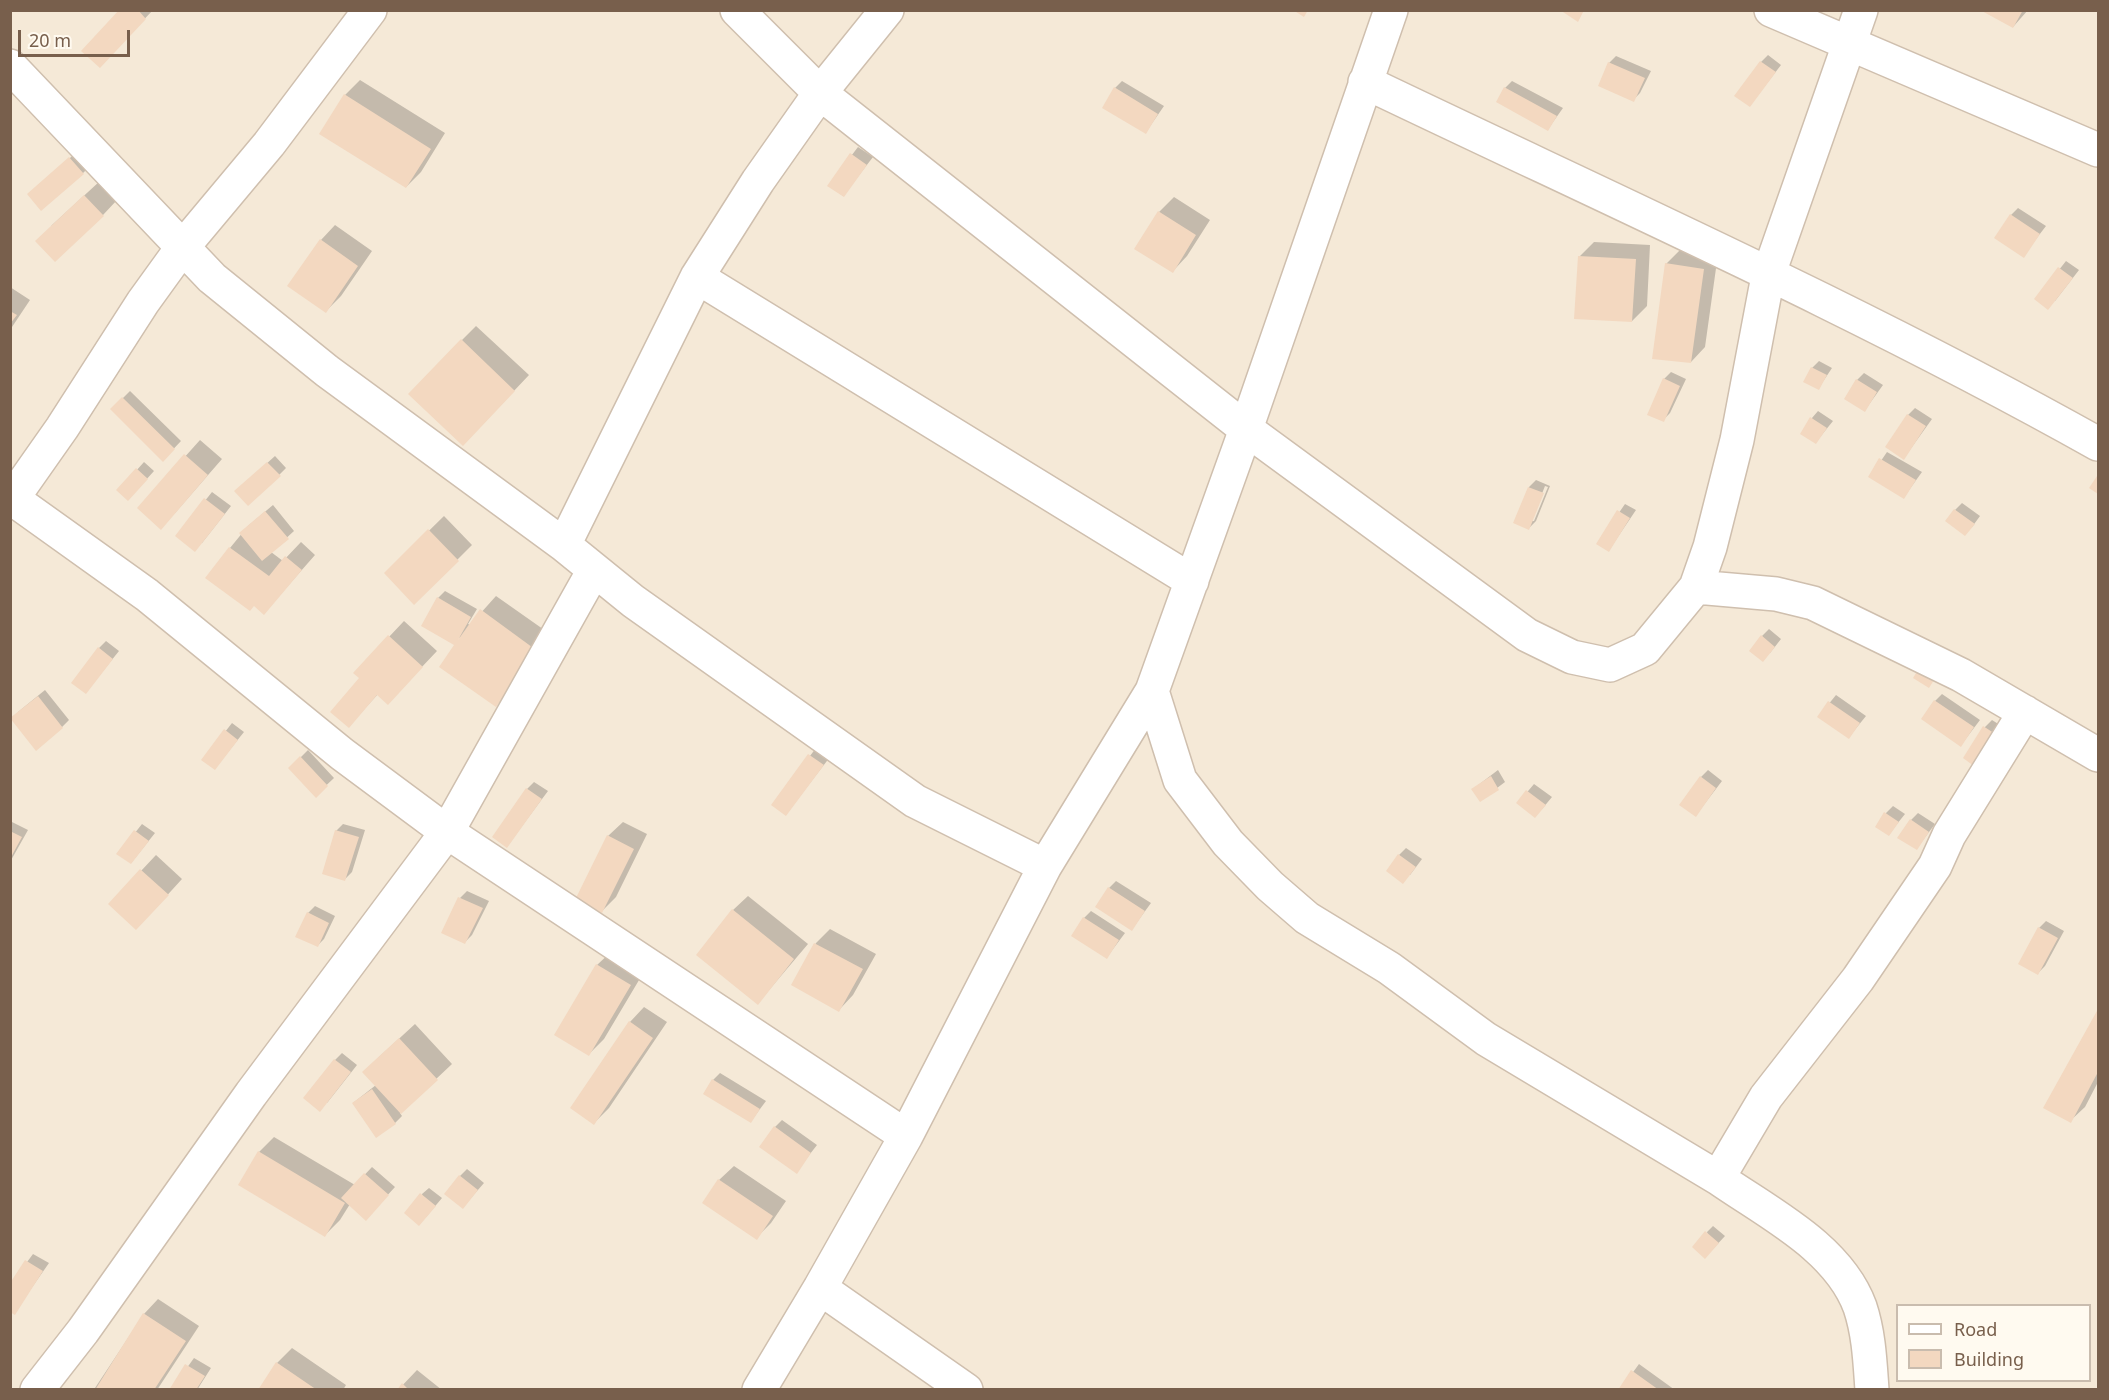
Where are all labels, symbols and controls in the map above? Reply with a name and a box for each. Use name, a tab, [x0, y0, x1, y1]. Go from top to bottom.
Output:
scale bar	[21, 18, 134, 56]
text: 20 m	[29, 28, 71, 52]
legend	[1896, 1304, 2091, 1382]
text: Road	[1954, 1317, 1997, 1341]
text: Building	[1954, 1347, 2024, 1371]

